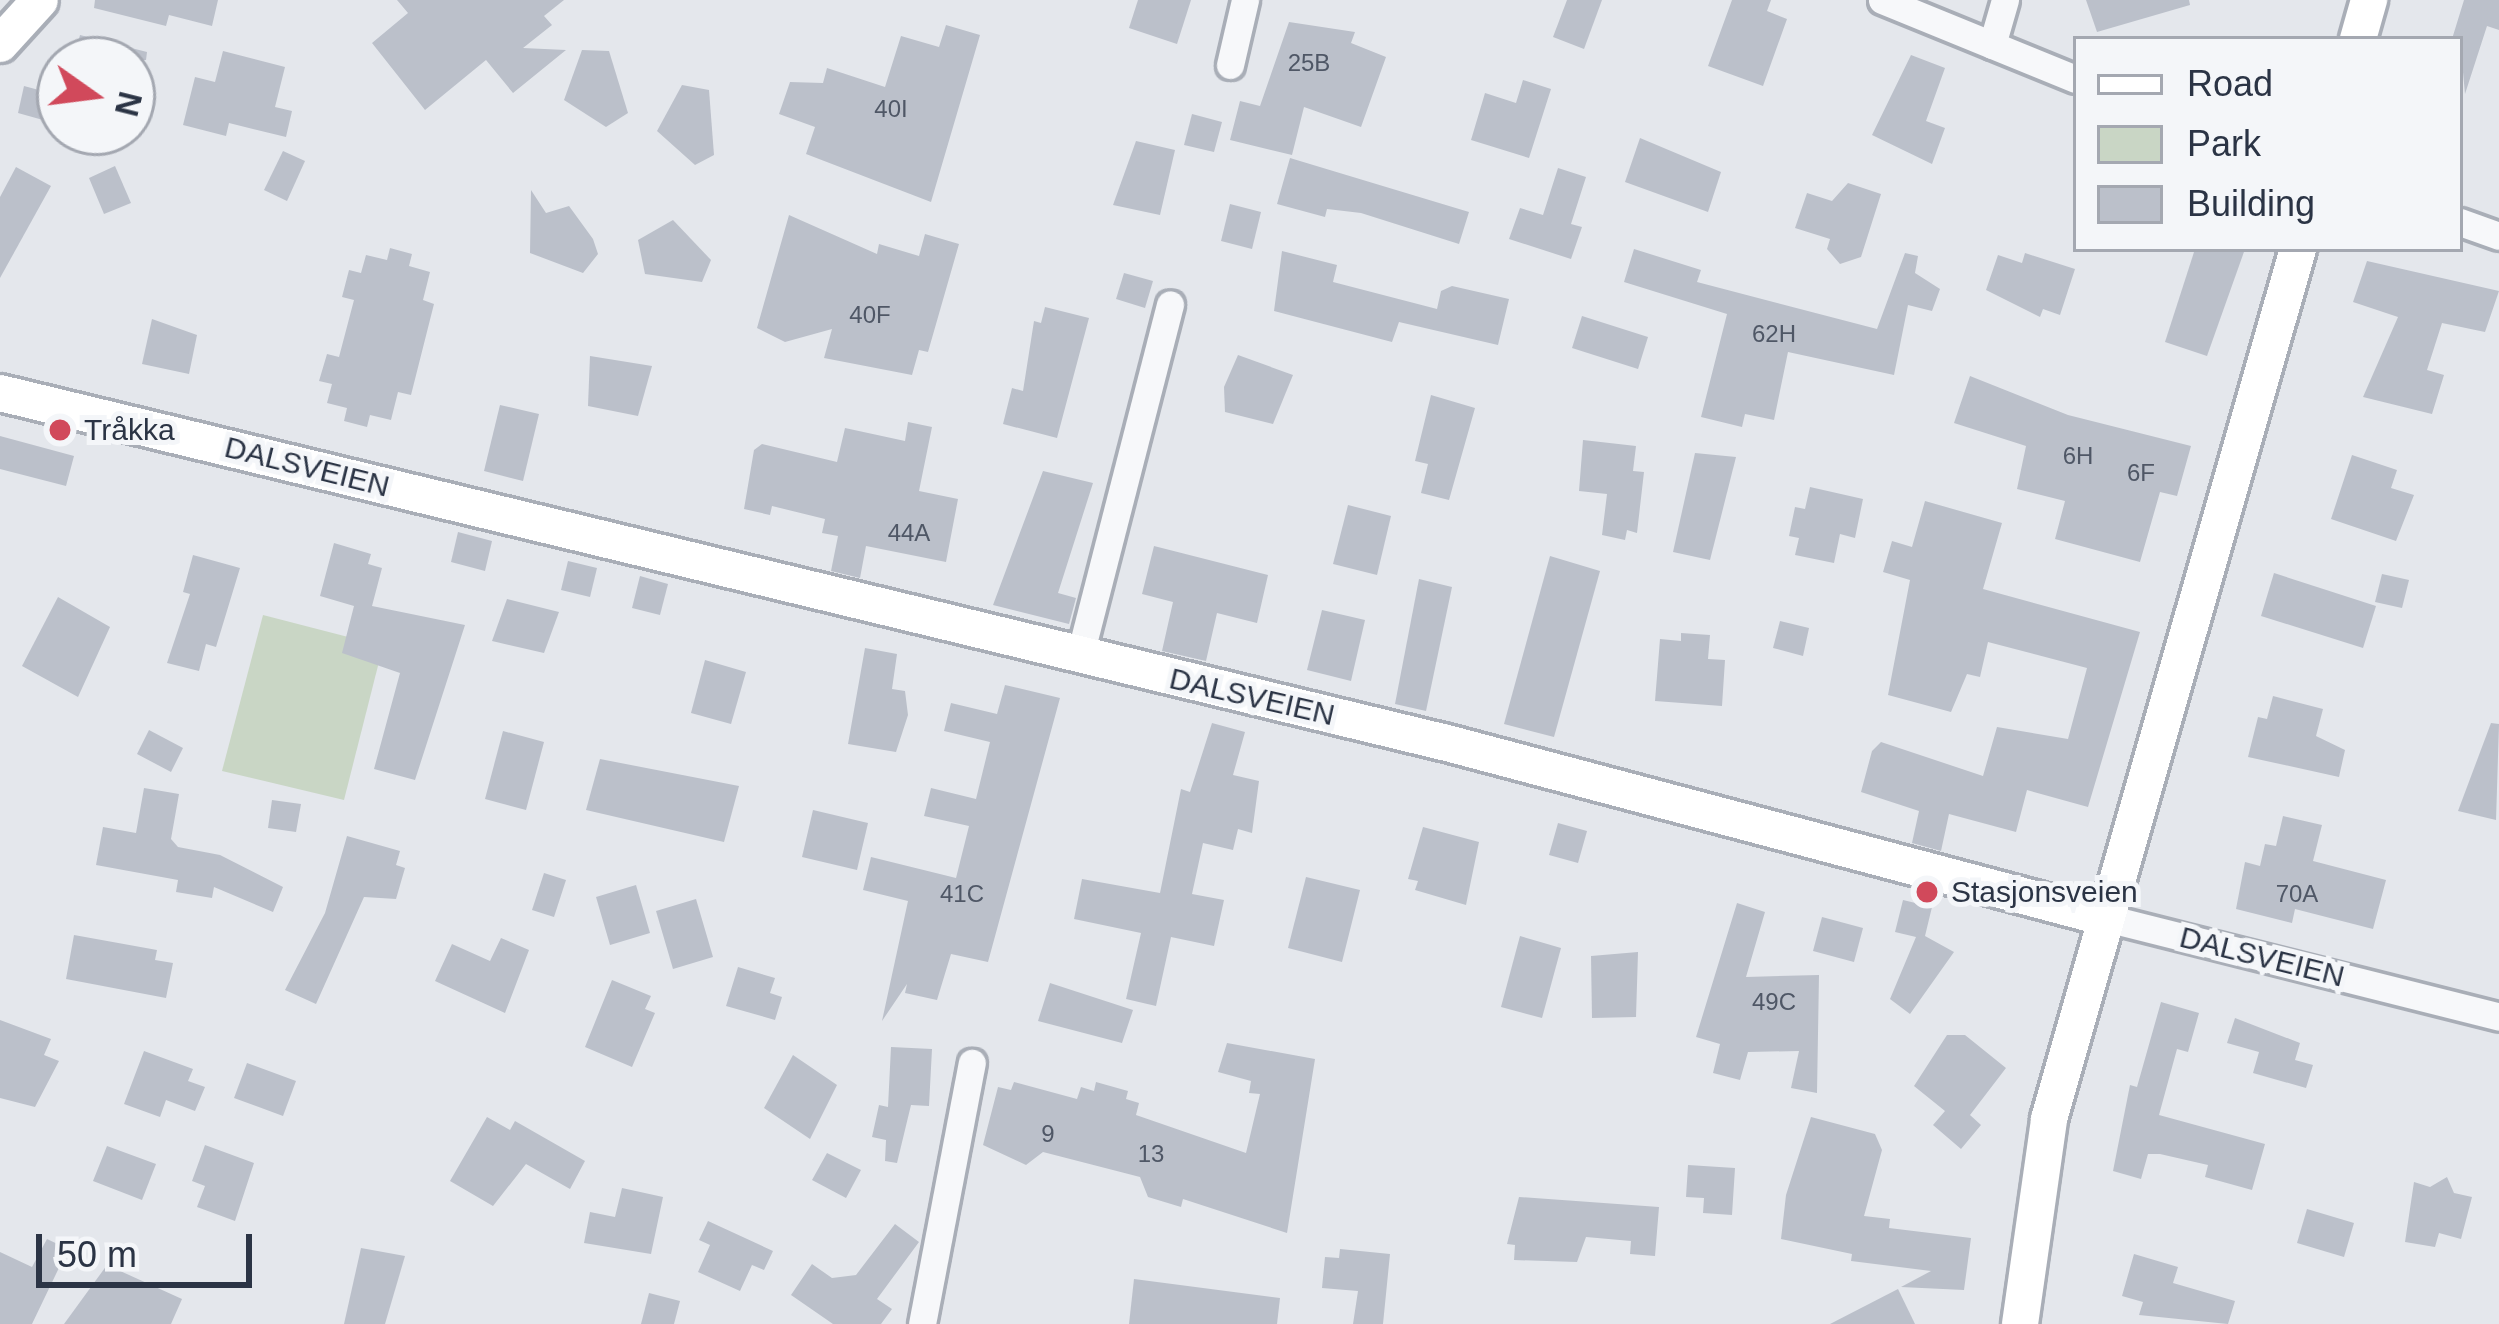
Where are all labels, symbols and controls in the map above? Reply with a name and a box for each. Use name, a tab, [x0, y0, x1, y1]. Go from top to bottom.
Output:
north arrow	[36, 36, 156, 156]
legend	[2073, 36, 2463, 252]
house number: 25B	[1288, 49, 1330, 77]
text: Road	[2187, 63, 2273, 104]
text: N	[108, 88, 149, 120]
house number: 40I	[874, 95, 908, 123]
text: Park	[2187, 123, 2261, 164]
text: Building	[2187, 183, 2315, 224]
house number: 40F	[849, 301, 891, 329]
house number: 62H	[1752, 320, 1796, 348]
place label: Tråkka	[84, 412, 175, 448]
marker: Tråkka	[47, 417, 73, 443]
street label: DALSVEIEN	[221, 429, 393, 505]
house number: 6H	[2063, 442, 2093, 470]
house number: 6F	[2127, 459, 2155, 487]
house number: 44A	[888, 519, 930, 547]
street label: DALSVEIEN	[1166, 661, 1338, 733]
place label: Stasjonsveien	[1951, 874, 2138, 910]
marker: Stasjonsveien	[1914, 879, 1940, 905]
house number: 41C	[940, 880, 984, 908]
house number: 70A	[2276, 880, 2318, 908]
street label: DALSVEIEN	[2176, 919, 2348, 995]
house number: 49C	[1752, 988, 1796, 1016]
house number: 9	[1041, 1120, 1055, 1148]
house number: 13	[1138, 1140, 1164, 1168]
scale bar	[42, 1210, 258, 1284]
text: 50 m	[57, 1234, 137, 1275]

